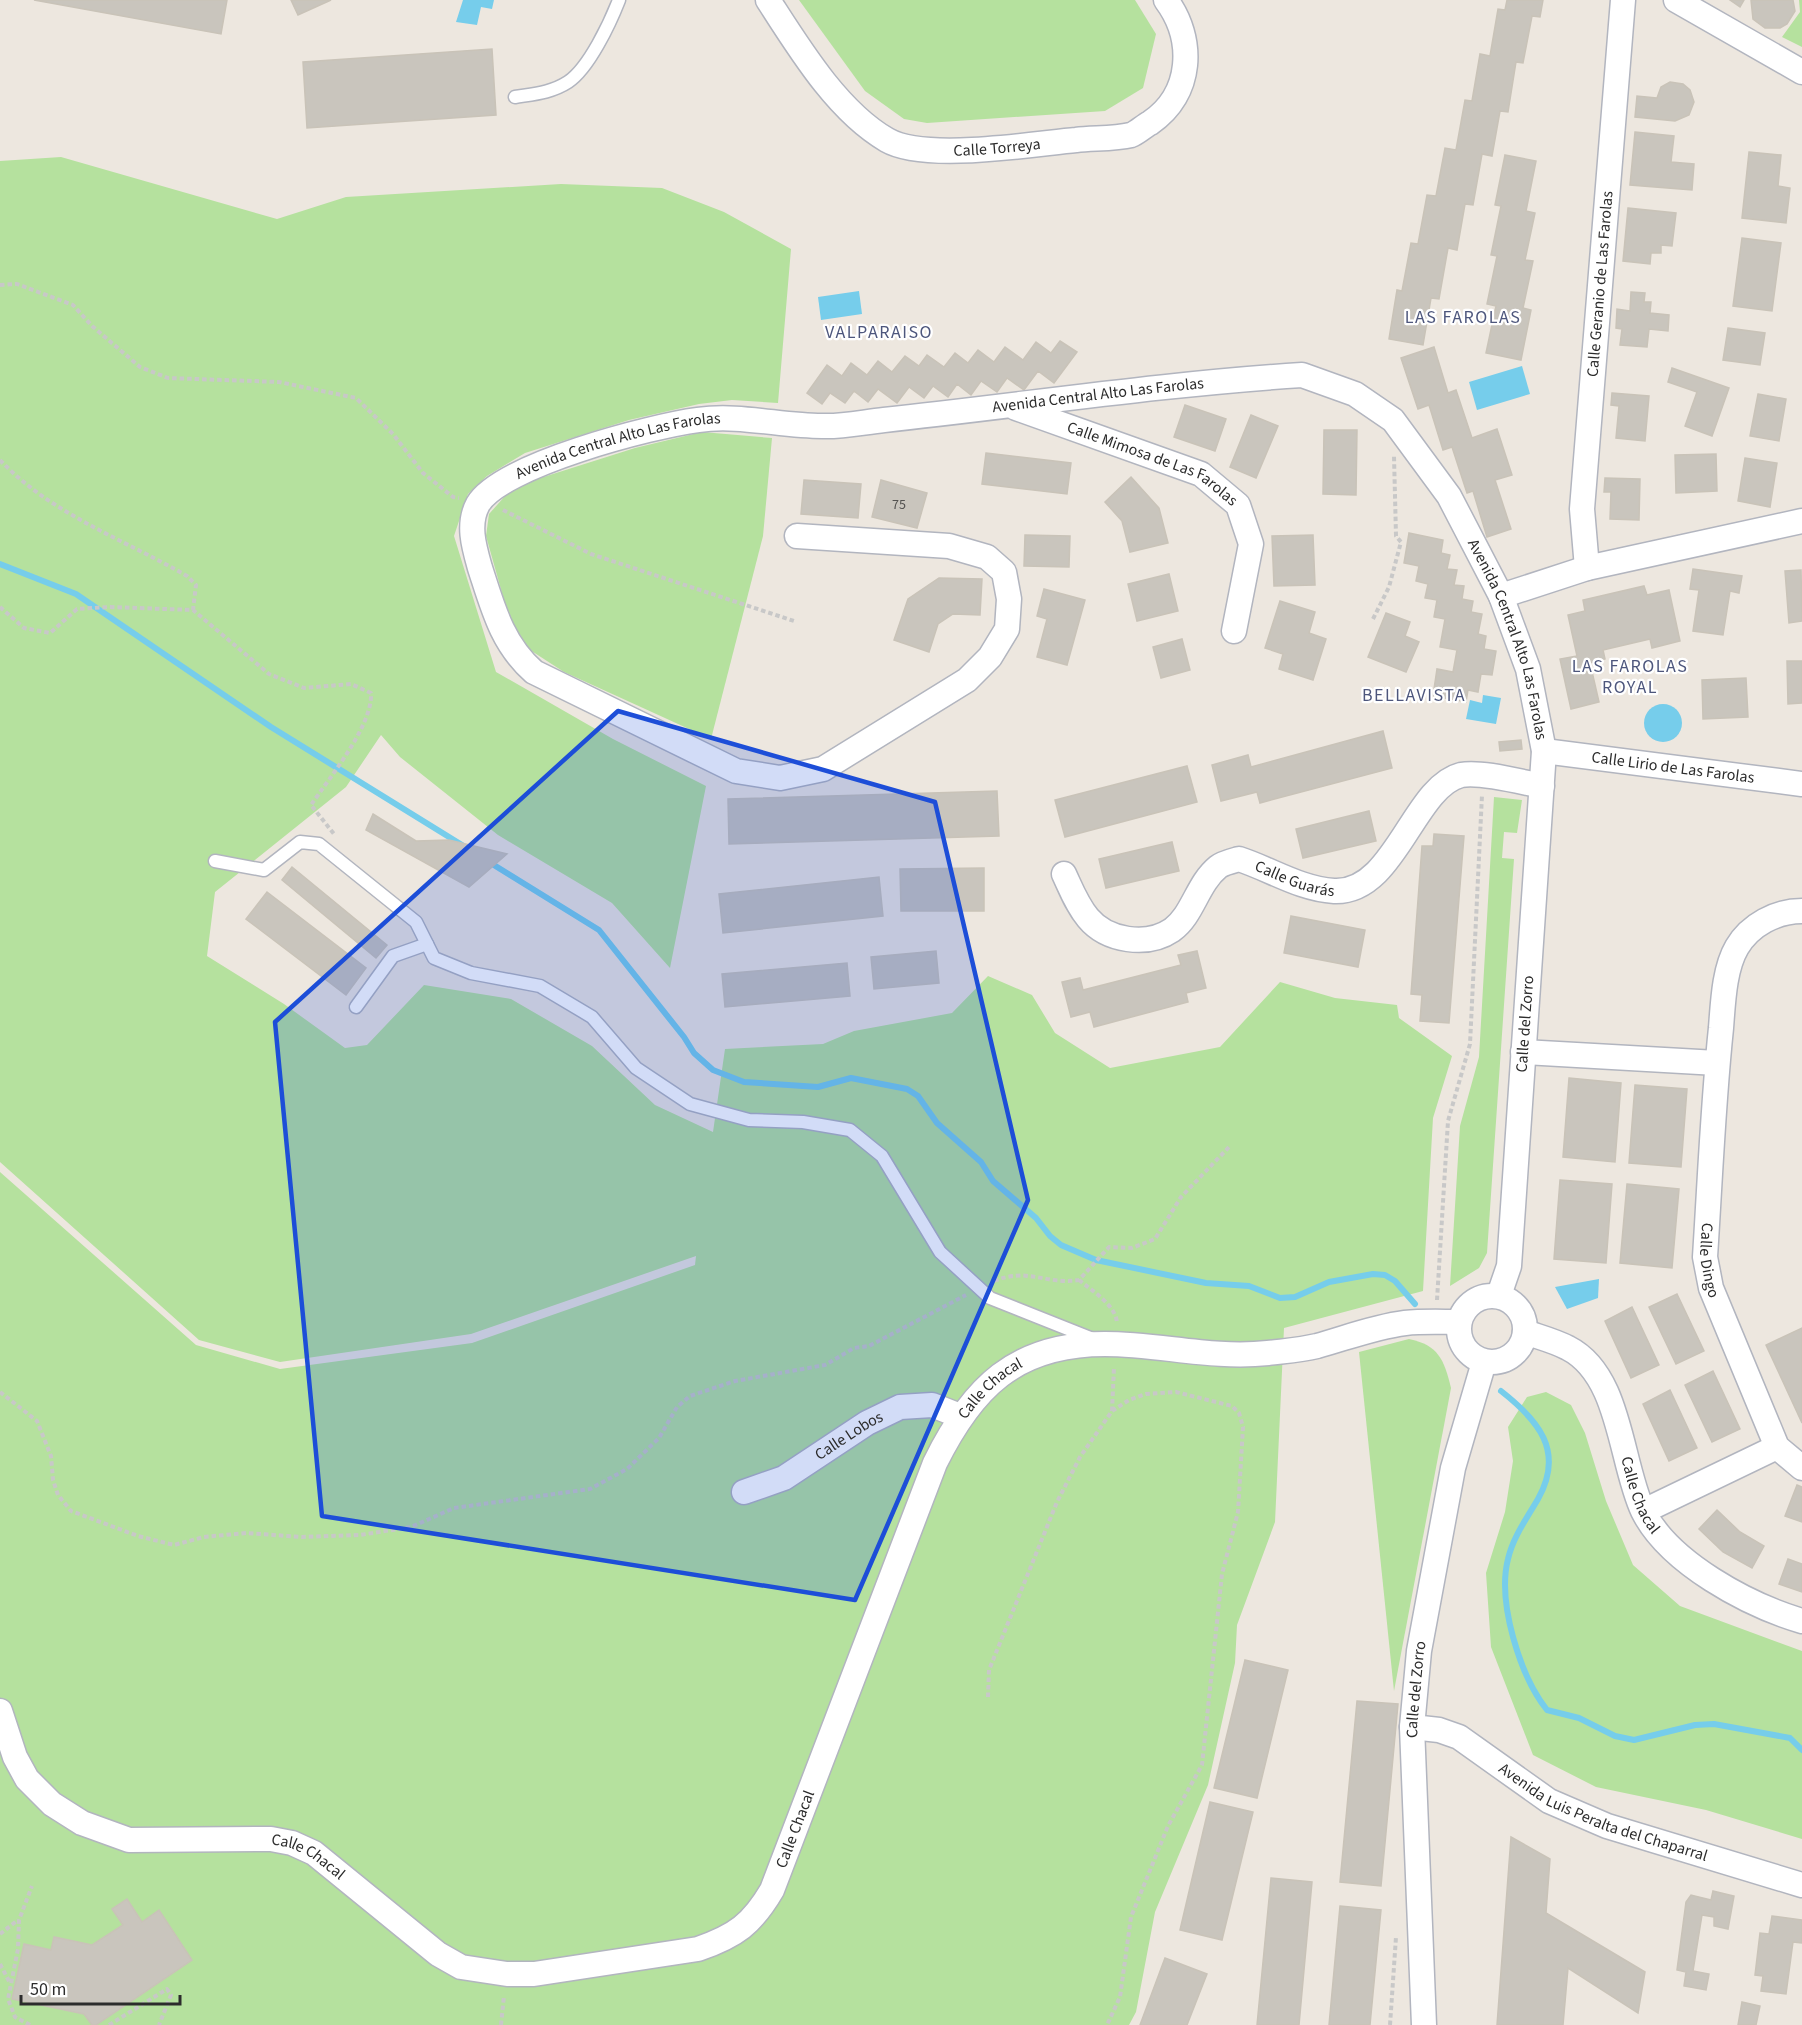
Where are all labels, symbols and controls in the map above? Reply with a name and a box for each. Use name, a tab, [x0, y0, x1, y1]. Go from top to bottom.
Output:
street label: Calle Torreya	[953, 133, 1042, 162]
street label: Calle Geranio de Las Farolas	[1582, 190, 1619, 378]
district label: LAS FAROLAS	[1405, 305, 1521, 330]
district label: VALPARAISO	[825, 320, 933, 345]
street label: Avenida Central Alto Las Farolas	[991, 372, 1205, 418]
street label: Avenida Central Alto Las Farolas	[512, 407, 721, 485]
street label: Calle Mimosa de Las Farolas	[1064, 416, 1243, 511]
house number: 75	[892, 495, 906, 515]
street label: Avenida Central Alto Las Farolas	[1462, 535, 1553, 742]
district label: LAS FAROLAS ROYAL	[1572, 654, 1688, 700]
district label: BELLAVISTA	[1362, 683, 1466, 708]
street label: Calle Lirio de Las Farolas	[1590, 746, 1756, 789]
street label: Calle Guarás	[1251, 855, 1336, 902]
street label: Calle del Zorro	[1511, 975, 1539, 1073]
street label: Calle Dingo	[1694, 1222, 1725, 1301]
street label: Calle Chacal	[953, 1352, 1026, 1423]
street label: Calle Lobos	[811, 1406, 887, 1466]
street label: Calle Chacal	[1615, 1454, 1665, 1539]
street label: Calle del Zorro	[1401, 1639, 1432, 1738]
street label: Avenida Luis Peralta del Chaparral	[1494, 1758, 1710, 1867]
street label: Calle Chacal	[770, 1787, 820, 1871]
street label: Calle Chacal	[270, 1828, 350, 1885]
scale bar	[21, 1968, 180, 2006]
text: 50 m	[30, 1977, 66, 2002]

